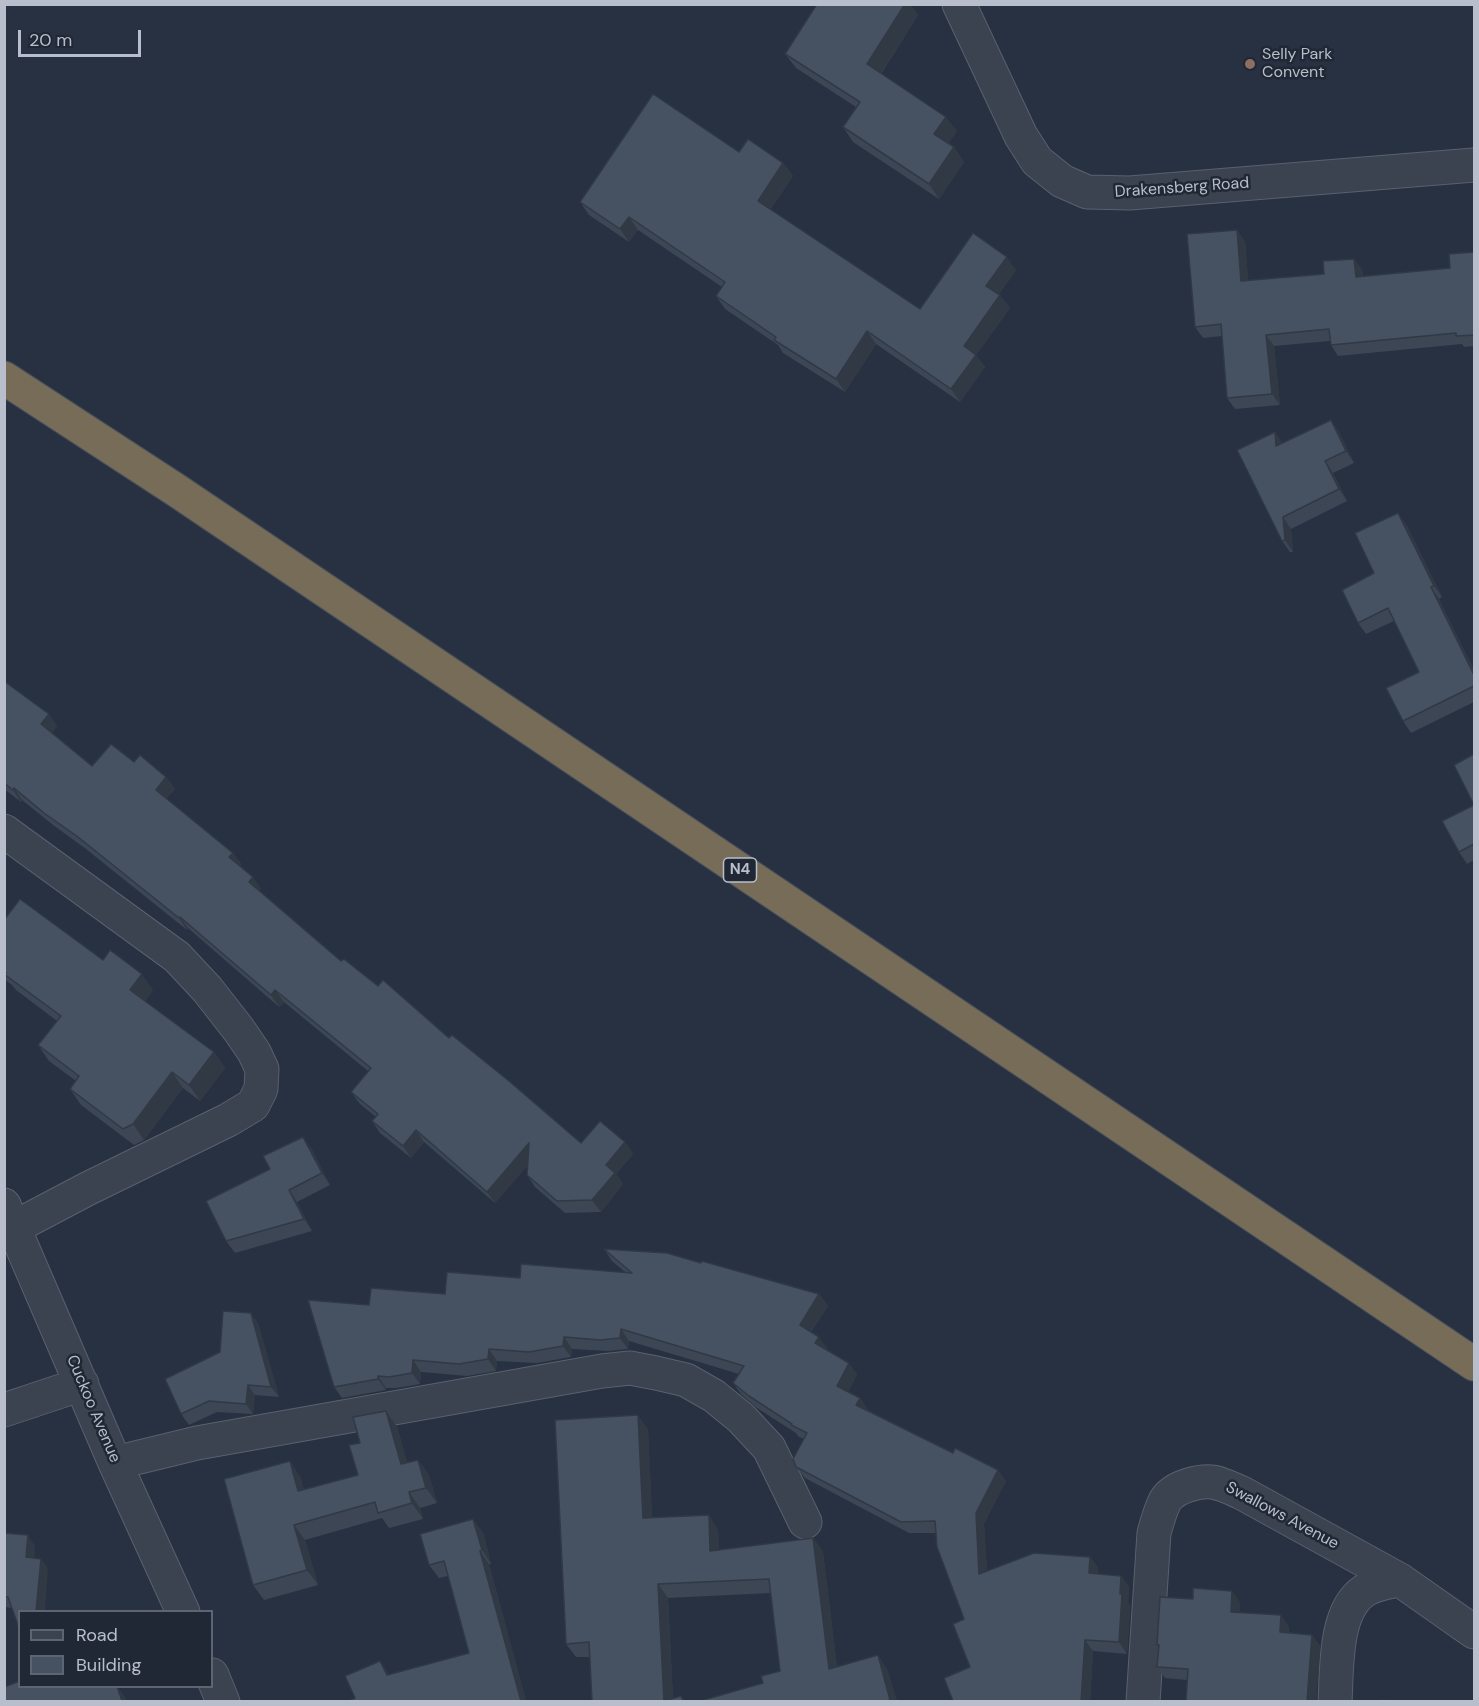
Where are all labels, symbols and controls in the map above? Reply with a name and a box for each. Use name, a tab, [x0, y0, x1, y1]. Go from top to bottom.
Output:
scale bar	[21, 18, 144, 56]
text: 20 m	[29, 28, 72, 52]
place label: Selly Park Convent	[1262, 45, 1332, 83]
marker: Selly Park Convent	[1243, 57, 1257, 71]
street label: Drakensberg Road	[1114, 174, 1250, 202]
road number: N4	[724, 858, 756, 882]
street label: Cuckoo Avenue	[62, 1352, 124, 1466]
street label: Swallows Avenue	[1222, 1478, 1342, 1554]
legend	[18, 1610, 213, 1688]
text: Road	[76, 1623, 118, 1647]
text: Building	[76, 1653, 141, 1677]

